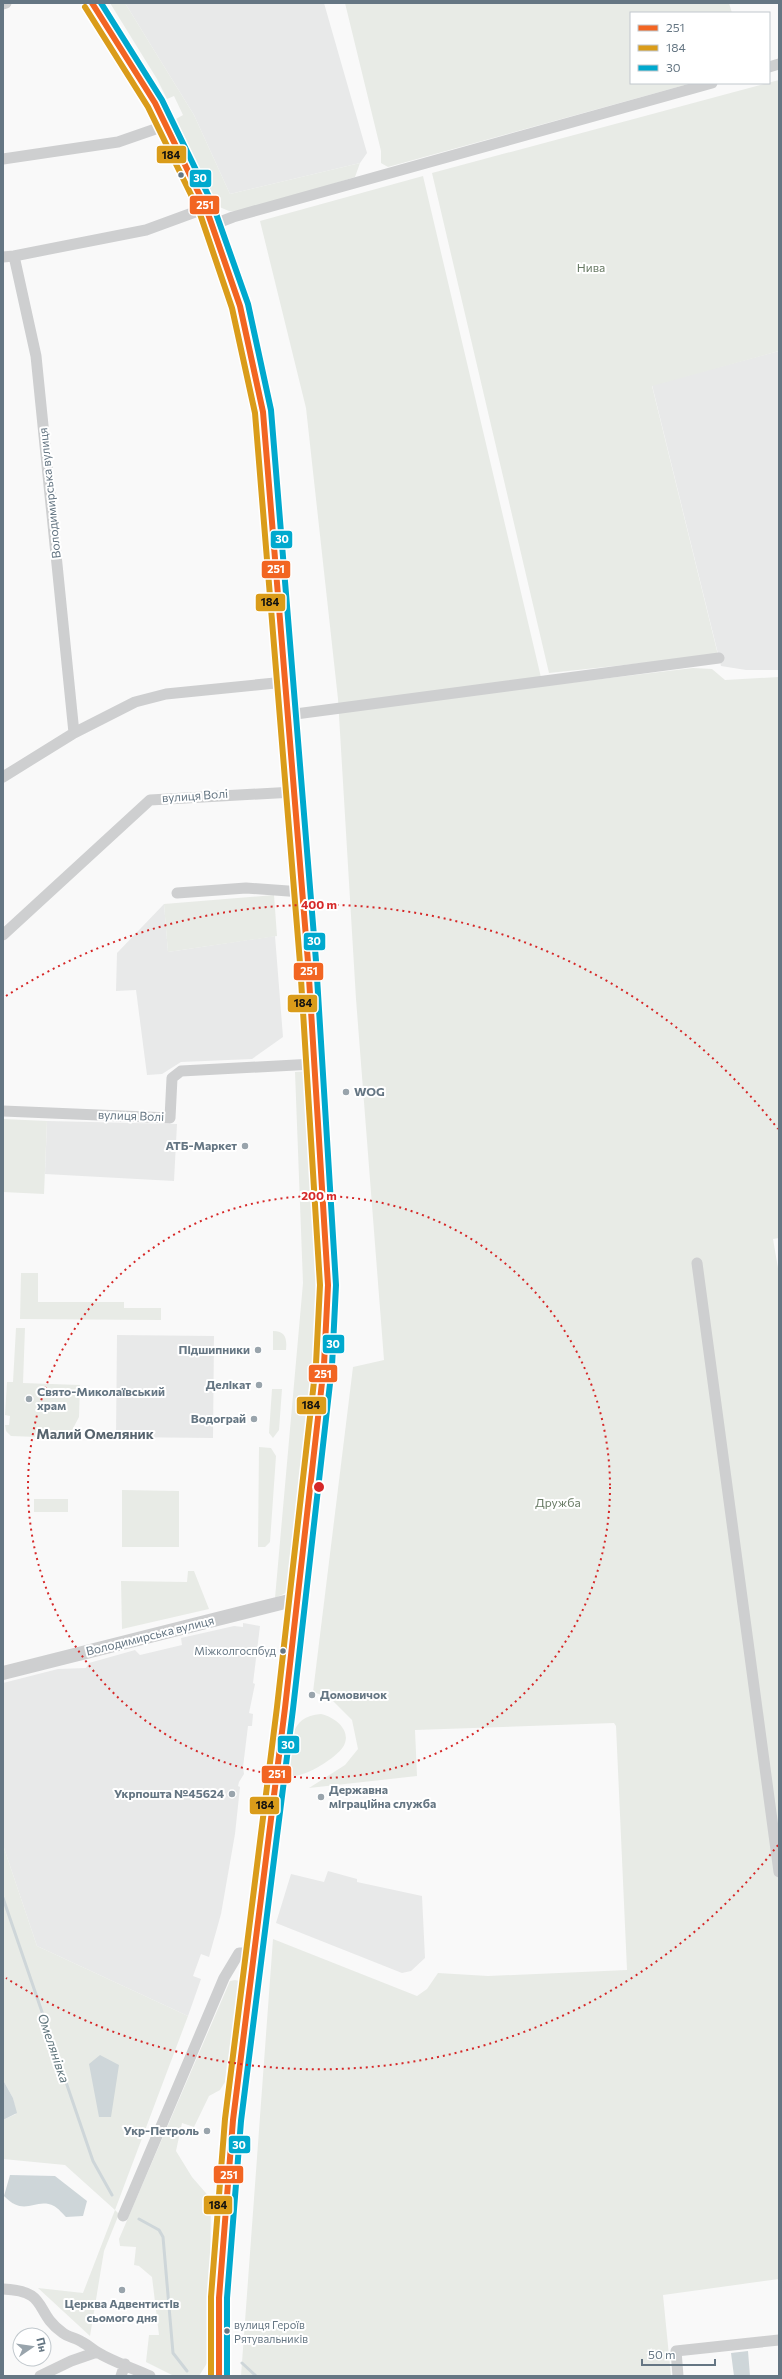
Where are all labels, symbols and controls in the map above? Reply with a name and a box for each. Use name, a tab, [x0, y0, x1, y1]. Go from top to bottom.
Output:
legend	[630, 12, 770, 84]
text: 251	[666, 20, 685, 34]
text: 184	[666, 40, 686, 54]
text: 30	[666, 60, 681, 74]
line badge: 184	[156, 145, 187, 164]
text: 184	[162, 148, 181, 161]
line badge: 30	[189, 169, 212, 188]
unlabelled marker	[176, 170, 186, 180]
text: 30	[193, 171, 207, 184]
line badge: 251	[189, 195, 220, 215]
text: 251	[196, 198, 214, 211]
park label: Нива	[577, 260, 605, 274]
street label: Володимирська вулиця	[35, 427, 63, 559]
line badge: 30	[270, 530, 293, 549]
text: 30	[275, 532, 289, 545]
line badge: 251	[261, 560, 291, 579]
text: 251	[267, 562, 285, 575]
line badge: 184	[255, 593, 286, 612]
text: 184	[261, 595, 280, 608]
street label: вулиця Волі	[161, 786, 229, 804]
text: 400 m	[301, 897, 337, 911]
line badge: 30	[303, 932, 326, 951]
text: 30	[307, 934, 321, 947]
line badge: 251	[293, 962, 324, 981]
text: 251	[300, 964, 318, 977]
line badge: 184	[287, 994, 318, 1013]
text: 184	[294, 996, 313, 1009]
place label: WOG	[354, 1084, 385, 1098]
marker: WOG	[341, 1087, 351, 1097]
street label: вулиця Волі	[98, 1107, 164, 1123]
place label: АТБ-Маркет	[165, 1138, 237, 1152]
marker: АТБ-Маркет	[240, 1141, 250, 1151]
text: 200 m	[301, 1188, 337, 1202]
line badge: 30	[322, 1334, 345, 1354]
text: 30	[326, 1337, 340, 1350]
place label: Підшипники	[178, 1342, 250, 1356]
marker: Підшипники	[253, 1345, 263, 1355]
line badge: 251	[308, 1364, 338, 1383]
text: 251	[314, 1367, 332, 1380]
place label: Делікат	[206, 1377, 251, 1391]
marker: Делікат	[254, 1380, 264, 1390]
place label: Свято-Миколаївський храм	[37, 1384, 165, 1412]
marker: Свято-Миколаївський храм	[24, 1394, 34, 1404]
line badge: 184	[296, 1396, 327, 1415]
text: 184	[302, 1398, 321, 1411]
place label: Водограй	[191, 1411, 246, 1425]
marker: Водограй	[249, 1414, 259, 1424]
district label: Малий Омеляник	[36, 1425, 154, 1442]
centre of rings	[312, 1480, 326, 1494]
park label: Дружба	[535, 1495, 581, 1509]
street label: Володимирська вулиця	[84, 1612, 215, 1658]
place label: Міжколгоспбуд	[194, 1644, 277, 1657]
marker: Міжколгоспбуд	[278, 1646, 288, 1656]
place label: Домовичок	[320, 1687, 387, 1701]
marker: Домовичок	[307, 1690, 317, 1700]
line badge: 30	[277, 1735, 300, 1754]
text: 30	[281, 1738, 295, 1751]
line badge: 251	[261, 1765, 292, 1784]
text: 251	[268, 1767, 286, 1780]
place label: Державна міграційна служба	[329, 1782, 436, 1810]
place label: Укрпошта №45624	[114, 1786, 225, 1800]
marker: Укрпошта №45624	[227, 1789, 237, 1799]
marker: Державна міграційна служба	[316, 1792, 326, 1802]
line badge: 184	[249, 1796, 280, 1815]
text: 184	[256, 1798, 275, 1811]
water label: Омелянівка	[35, 2011, 73, 2085]
place label: Укр-Петроль	[124, 2123, 200, 2137]
marker: Укр-Петроль	[202, 2126, 212, 2136]
line badge: 30	[228, 2135, 251, 2154]
text: 30	[232, 2138, 246, 2151]
line badge: 251	[213, 2165, 244, 2184]
text: 251	[220, 2168, 238, 2181]
line badge: 184	[203, 2195, 233, 2215]
text: 184	[209, 2198, 228, 2211]
marker: Церква Адвентистів сьомого дня	[117, 2285, 127, 2295]
place label: Церква Адвентистів сьомого дня	[65, 2296, 180, 2324]
place label: вулиця Героїв Рятувальників	[234, 2318, 308, 2345]
marker: вулиця Героїв Рятувальників	[222, 2326, 232, 2336]
north arrow	[12, 2327, 52, 2367]
text: Пн	[34, 2336, 50, 2353]
scale bar	[642, 2341, 715, 2367]
text: 50 m	[648, 2347, 676, 2361]

